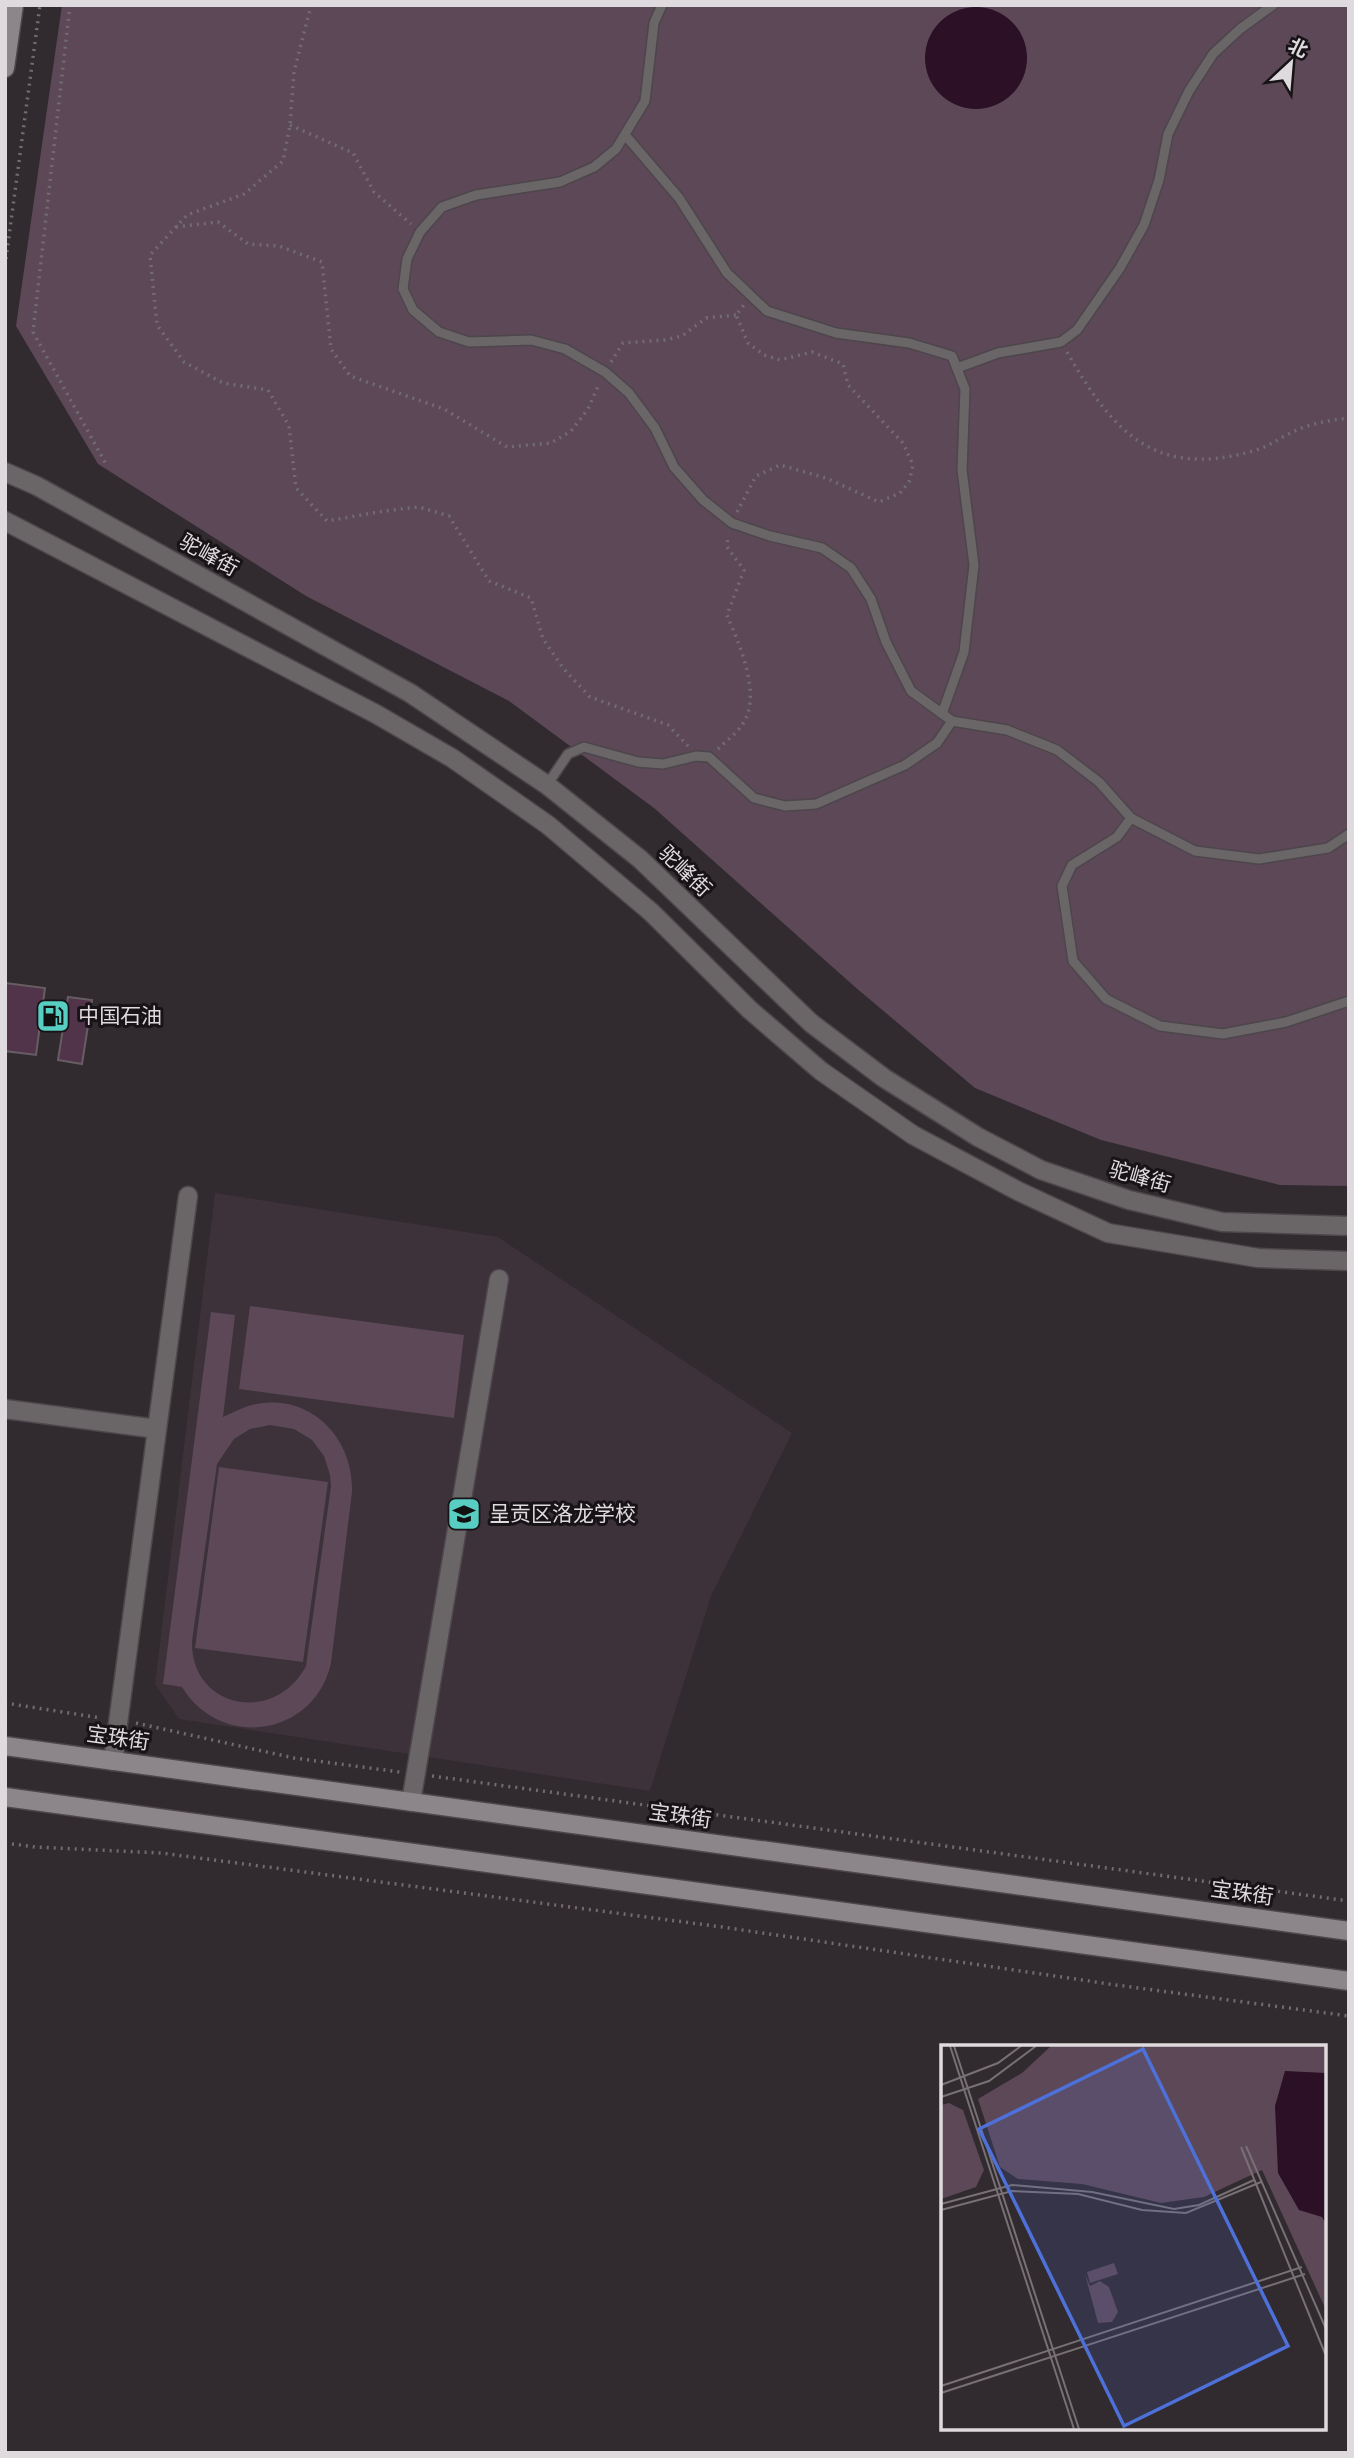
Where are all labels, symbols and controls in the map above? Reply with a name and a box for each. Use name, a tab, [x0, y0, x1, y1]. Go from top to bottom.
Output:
north arrow	[1256, 28, 1326, 98]
text: 北	[1284, 35, 1311, 64]
street label: 驼峰街	[175, 529, 242, 582]
street label: 驼峰街	[653, 840, 716, 902]
fuel station icon: 中国石油	[34, 997, 72, 1035]
place label: 中国石油	[78, 1004, 162, 1029]
street label: 驼峰街	[1106, 1157, 1174, 1198]
school or university icon: 呈贡区洛龙学校	[445, 1495, 483, 1533]
place label: 呈贡区洛龙学校	[489, 1502, 636, 1527]
street label: 宝珠街	[85, 1722, 151, 1755]
street label: 宝珠街	[647, 1800, 713, 1833]
street label: 宝珠街	[1209, 1877, 1275, 1910]
inset map	[941, 2045, 1326, 2430]

